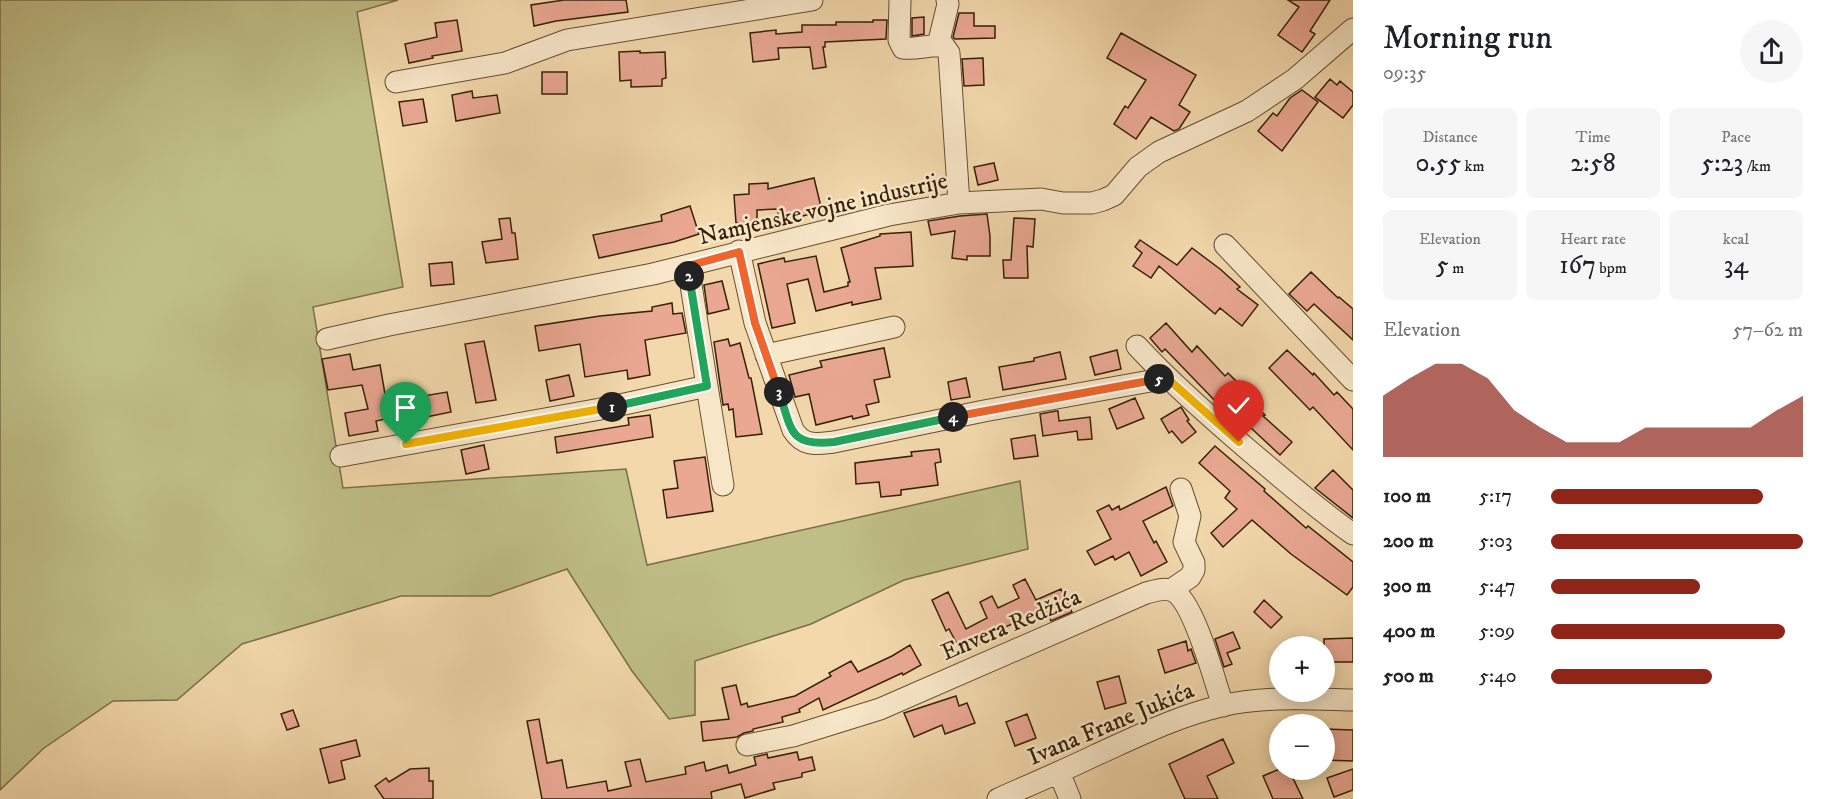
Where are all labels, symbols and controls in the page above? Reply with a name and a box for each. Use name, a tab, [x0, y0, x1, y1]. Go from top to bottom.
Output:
text: Morning run	[1383, 18, 1552, 59]
button: share	[1740, 20, 1803, 83]
text: 09:35	[1383, 61, 1426, 86]
text: Distance	[1422, 127, 1478, 147]
text: Time	[1576, 127, 1610, 147]
text: Pace	[1721, 127, 1751, 147]
text: 0.55	[1415, 147, 1461, 180]
text: 2:58	[1570, 147, 1616, 180]
text: 5:23	[1701, 147, 1743, 180]
text: km	[1461, 156, 1485, 176]
text: /km	[1743, 156, 1771, 176]
street label: Namjenske vojne industrije	[696, 166, 950, 252]
text: Elevation	[1419, 229, 1481, 249]
text: Heart rate	[1560, 229, 1626, 249]
text: kcal	[1723, 229, 1749, 249]
text: 5	[1436, 249, 1449, 282]
text: 167	[1559, 249, 1596, 282]
text: 34	[1724, 249, 1748, 282]
text: m	[1449, 258, 1464, 278]
text: bpm	[1596, 258, 1627, 278]
pin: 2	[674, 261, 704, 291]
text: 2	[685, 266, 693, 286]
text: Elevation	[1383, 318, 1460, 343]
text: 57–62 m	[1732, 318, 1803, 343]
pin: 5	[1144, 364, 1174, 394]
text: 5	[1155, 369, 1163, 389]
pin: 3	[764, 377, 794, 407]
pin	[1213, 380, 1264, 442]
pin	[380, 382, 431, 444]
text: 3	[776, 382, 782, 402]
icon: check	[1222, 389, 1255, 422]
icon: arrive	[389, 391, 422, 424]
pin: 1	[597, 392, 627, 422]
text: 1	[609, 397, 615, 417]
pin: 4	[938, 402, 968, 432]
text: 4	[948, 407, 958, 427]
text: 100 m	[1383, 484, 1431, 509]
text: 5:17	[1479, 484, 1512, 509]
text: 200 m	[1383, 529, 1434, 554]
text: 5:03	[1479, 529, 1512, 554]
text: 300 m	[1383, 574, 1431, 599]
text: 5:47	[1479, 574, 1516, 599]
street label: Envera Redžića	[937, 582, 1086, 668]
text: 400 m	[1383, 619, 1435, 644]
text: 5:09	[1479, 619, 1515, 644]
map controls	[1269, 636, 1335, 780]
button: +	[1269, 636, 1335, 702]
text: 500 m	[1383, 664, 1434, 689]
text: 5:40	[1479, 664, 1516, 689]
street label: Ivana Frane Jukića	[1023, 675, 1199, 773]
button: −	[1269, 714, 1335, 780]

